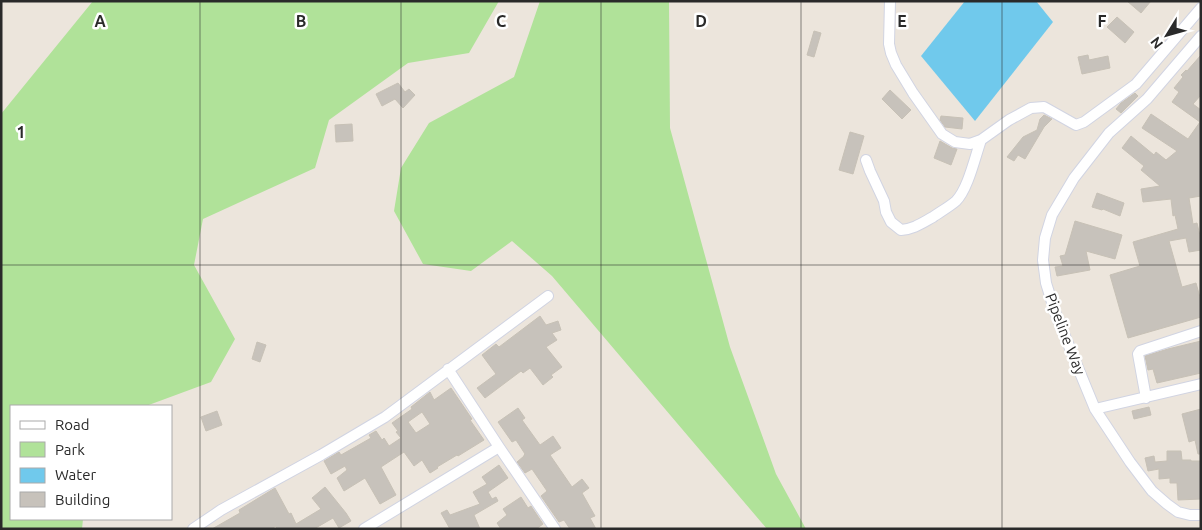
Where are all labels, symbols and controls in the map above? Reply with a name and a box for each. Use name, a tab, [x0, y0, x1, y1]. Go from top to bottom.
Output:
north arrow	[1142, 10, 1192, 60]
text: A	[94, 12, 106, 30]
text: B	[296, 12, 306, 30]
text: C	[496, 12, 506, 30]
text: D	[695, 12, 707, 30]
text: E	[897, 12, 907, 30]
text: F	[1098, 12, 1107, 30]
text: N	[1147, 34, 1166, 52]
text: 1	[16, 123, 26, 141]
street label: Pipeline Way	[1042, 291, 1089, 377]
legend	[10, 405, 172, 520]
text: Road	[55, 416, 90, 433]
text: Park	[55, 441, 85, 458]
text: Water	[55, 466, 96, 483]
text: Building	[55, 491, 110, 508]

